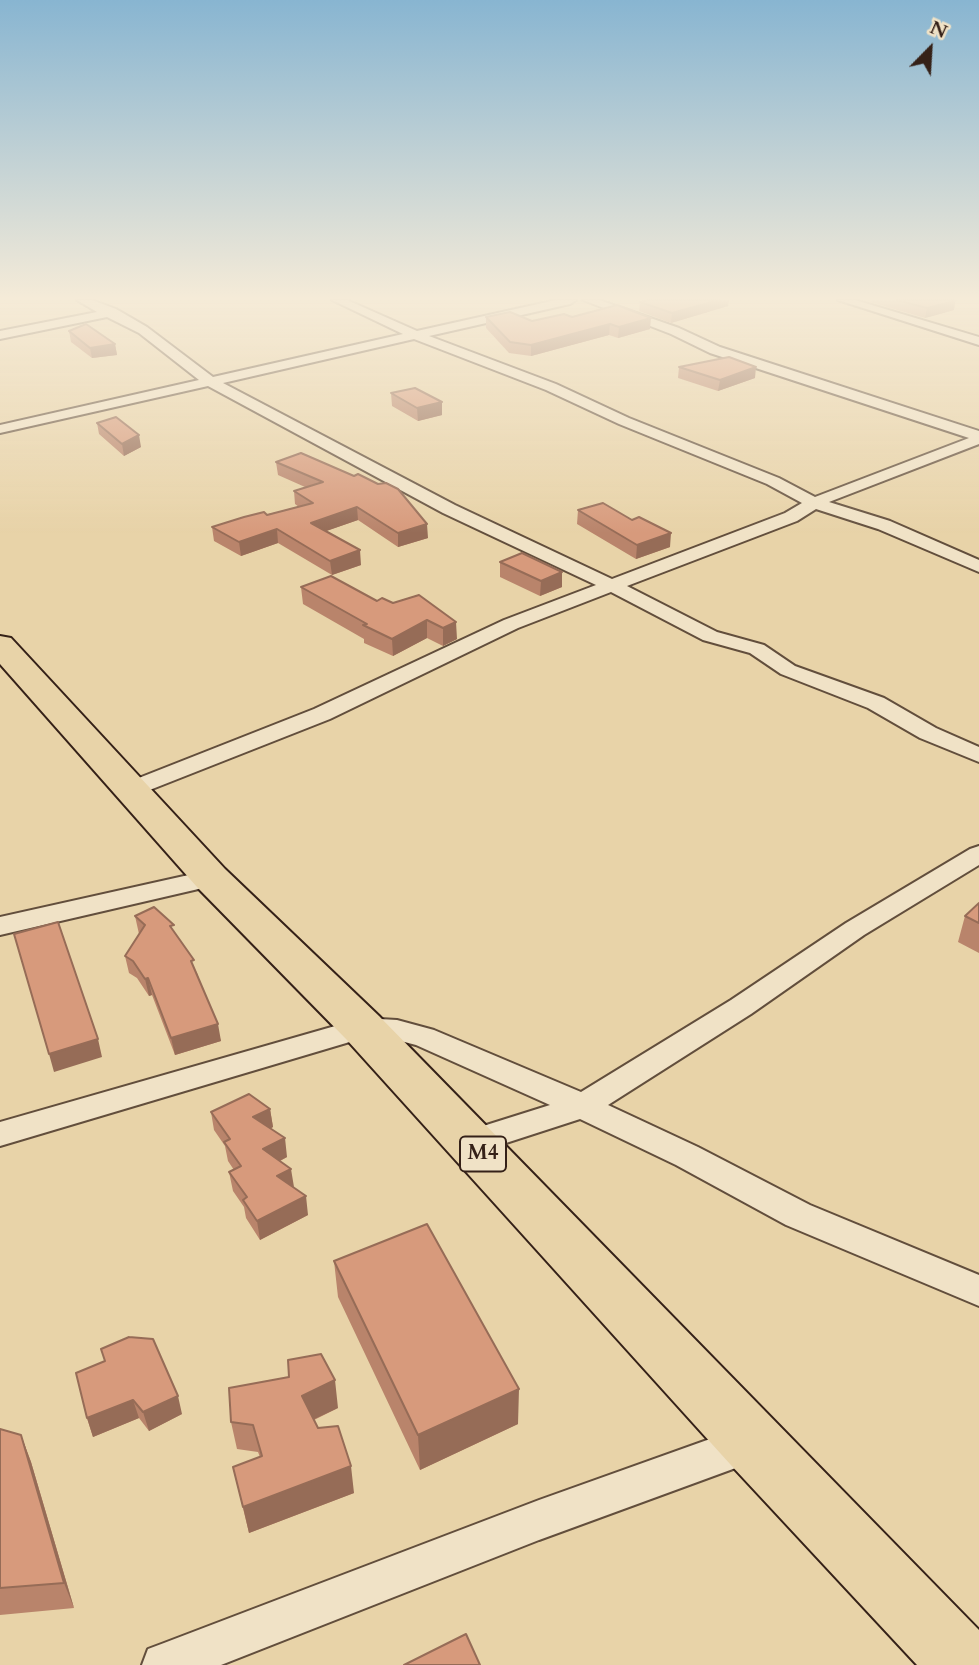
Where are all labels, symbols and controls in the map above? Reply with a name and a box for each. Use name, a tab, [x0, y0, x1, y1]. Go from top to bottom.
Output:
north arrow	[895, 14, 965, 84]
text: N	[926, 15, 951, 45]
road number: M4	[460, 1136, 506, 1172]

